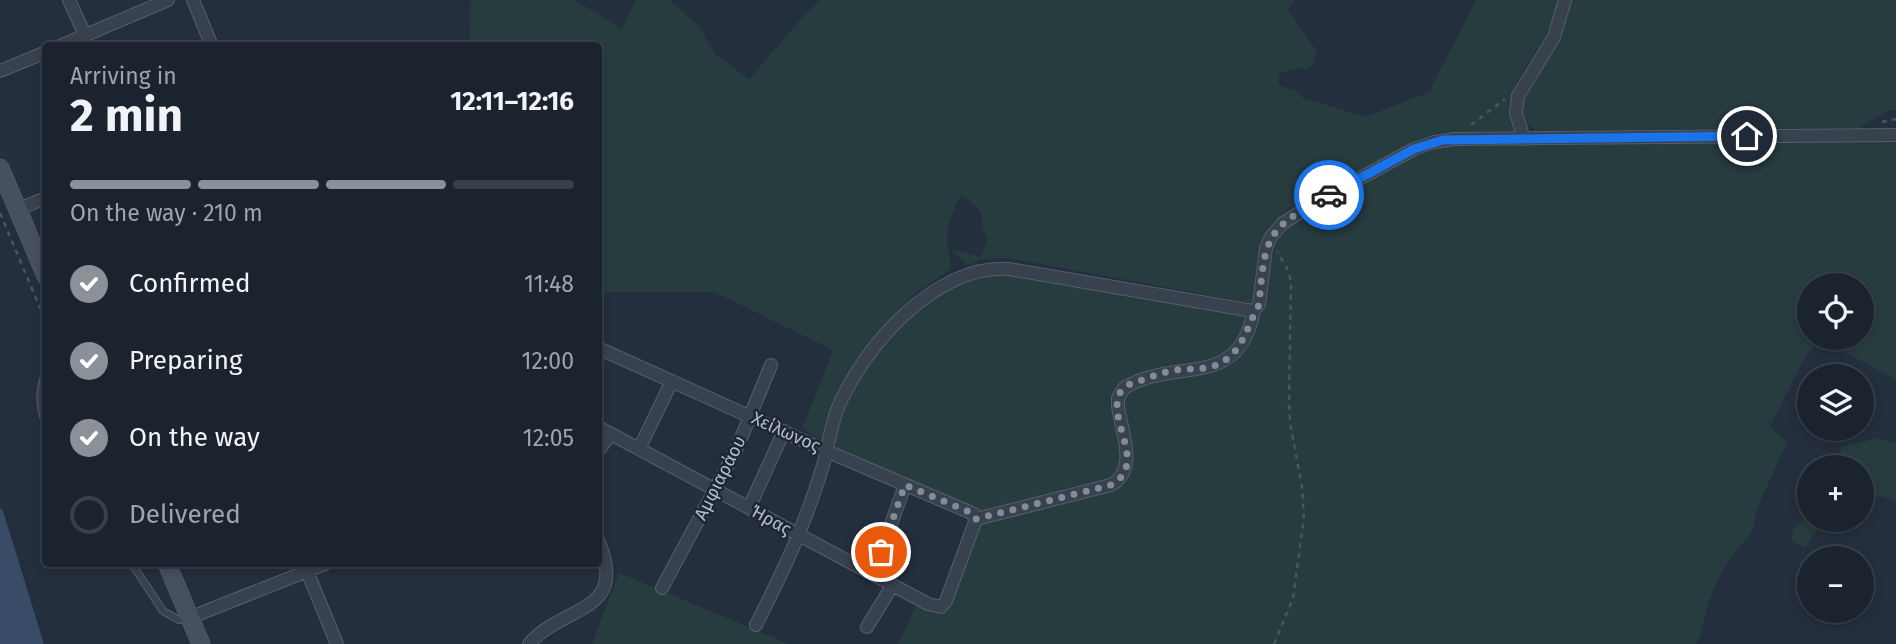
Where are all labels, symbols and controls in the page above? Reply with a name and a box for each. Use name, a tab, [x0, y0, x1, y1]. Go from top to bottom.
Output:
text: Arriving in	[70, 62, 177, 90]
text: 12:11–12:16	[450, 86, 574, 117]
text: 2 min	[70, 88, 183, 143]
pin	[1717, 106, 1777, 166]
icon: home	[1728, 117, 1766, 155]
courier	[1294, 160, 1364, 230]
icon: car	[1310, 176, 1348, 214]
text: On the way · 210 m	[70, 199, 263, 227]
icon: check	[70, 265, 108, 303]
text: Confirmed	[129, 268, 250, 299]
text: 11:48	[524, 270, 574, 298]
map controls	[1797, 273, 1874, 623]
button: locate	[1797, 273, 1874, 350]
icon: check	[70, 342, 108, 380]
text: Preparing	[129, 345, 242, 376]
text: 12:00	[521, 347, 574, 375]
button: layers	[1797, 364, 1874, 441]
street label: Χείλωνος	[748, 407, 824, 457]
icon: check	[70, 419, 108, 457]
text: On the way	[129, 422, 260, 453]
text: 12:05	[523, 424, 574, 452]
street label: Αμφιαράου	[689, 432, 751, 524]
button: +	[1797, 455, 1874, 532]
text: Delivered	[129, 499, 241, 530]
street label: Ήρας	[747, 500, 796, 540]
pin	[851, 522, 911, 582]
icon: bag	[862, 533, 900, 571]
button: −	[1797, 546, 1874, 623]

